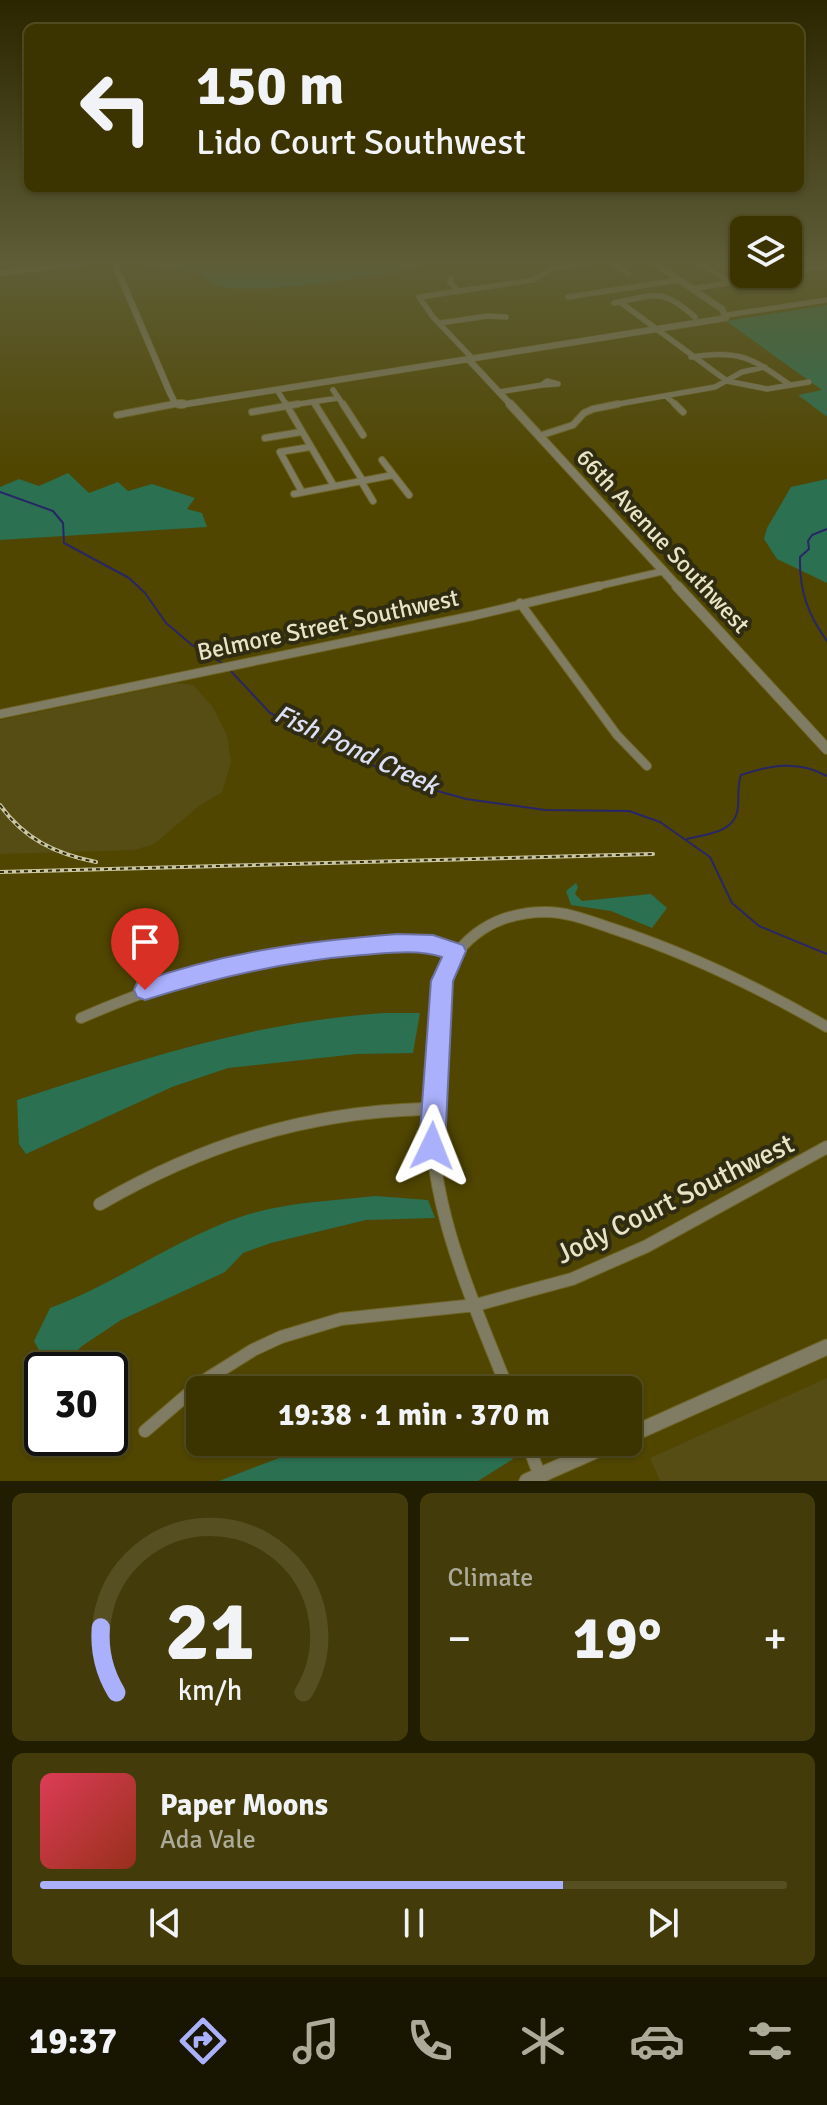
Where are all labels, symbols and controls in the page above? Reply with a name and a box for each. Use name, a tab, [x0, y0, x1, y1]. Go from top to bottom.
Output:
text: 150 m	[196, 51, 344, 120]
icon: left	[64, 56, 168, 160]
text: Lido Court Southwest	[196, 120, 526, 165]
map controls	[730, 216, 802, 288]
button: layers	[730, 216, 802, 288]
street label: 66th Avenue Southwest	[570, 443, 756, 639]
street label: Belmore Street Southwest	[194, 583, 462, 667]
water label: Fish Pond Creek	[269, 698, 445, 803]
pin	[111, 908, 179, 990]
icon: arrive	[123, 920, 167, 964]
position arrow	[390, 1104, 474, 1188]
street label: Jody Court Southwest	[550, 1127, 800, 1271]
speed limit sign: 30	[24, 1352, 128, 1456]
text: 19:38 · 1 min · 370 m	[278, 1397, 550, 1434]
text: Climate	[448, 1562, 533, 1594]
text: 21	[165, 1581, 255, 1683]
text: 19°	[573, 1602, 662, 1676]
text: −	[448, 1612, 471, 1666]
text: +	[763, 1612, 787, 1666]
text: km/h	[177, 1673, 242, 1708]
text: Paper Moons	[160, 1787, 328, 1824]
text: Ada Vale	[160, 1824, 256, 1856]
icon: previous	[143, 1901, 187, 1945]
icon: pause	[392, 1901, 436, 1945]
icon: next	[641, 1901, 685, 1945]
icon: directions	[175, 2013, 231, 2069]
icon: music	[288, 2013, 344, 2069]
icon: phone	[402, 2013, 458, 2069]
icon: climate	[515, 2013, 571, 2069]
icon: car	[629, 2013, 685, 2069]
icon: filters	[742, 2013, 798, 2069]
text: 19:37	[29, 2019, 117, 2064]

